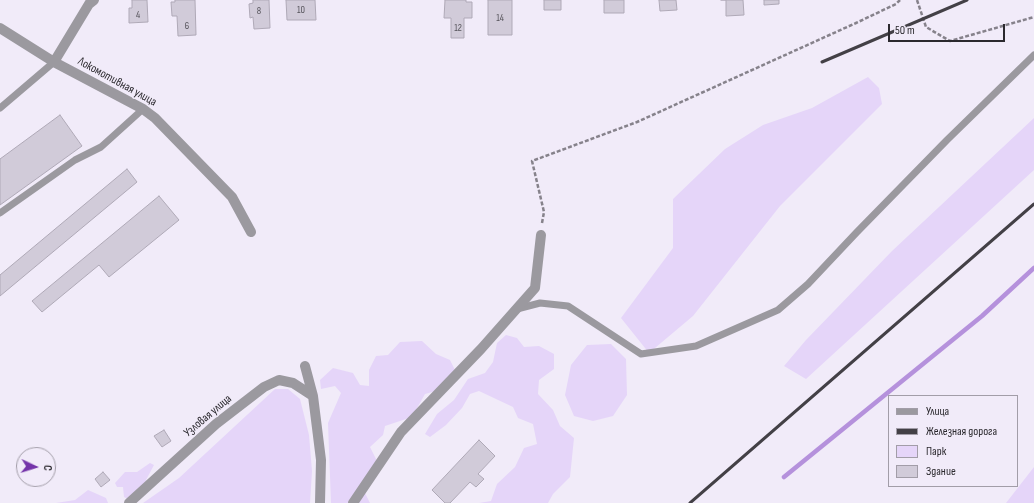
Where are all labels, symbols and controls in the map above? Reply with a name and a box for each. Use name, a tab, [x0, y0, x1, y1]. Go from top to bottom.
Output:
house number: 10	[297, 4, 305, 16]
house number: 8	[257, 5, 261, 17]
house number: 4	[136, 9, 140, 21]
house number: 14	[496, 12, 504, 24]
scale bar	[890, 16, 1007, 42]
house number: 6	[185, 20, 189, 32]
house number: 12	[454, 22, 462, 34]
text: 50 m	[895, 23, 915, 38]
street label: Локомотивная улица	[75, 54, 159, 110]
street label: Узловая улица	[181, 392, 235, 440]
legend	[888, 395, 1018, 487]
text: Улица	[926, 404, 949, 419]
text: Железная дорога	[926, 424, 997, 439]
text: Парк	[926, 444, 946, 459]
north arrow	[16, 447, 56, 487]
text: Здание	[926, 464, 956, 479]
text: С	[41, 465, 54, 471]

